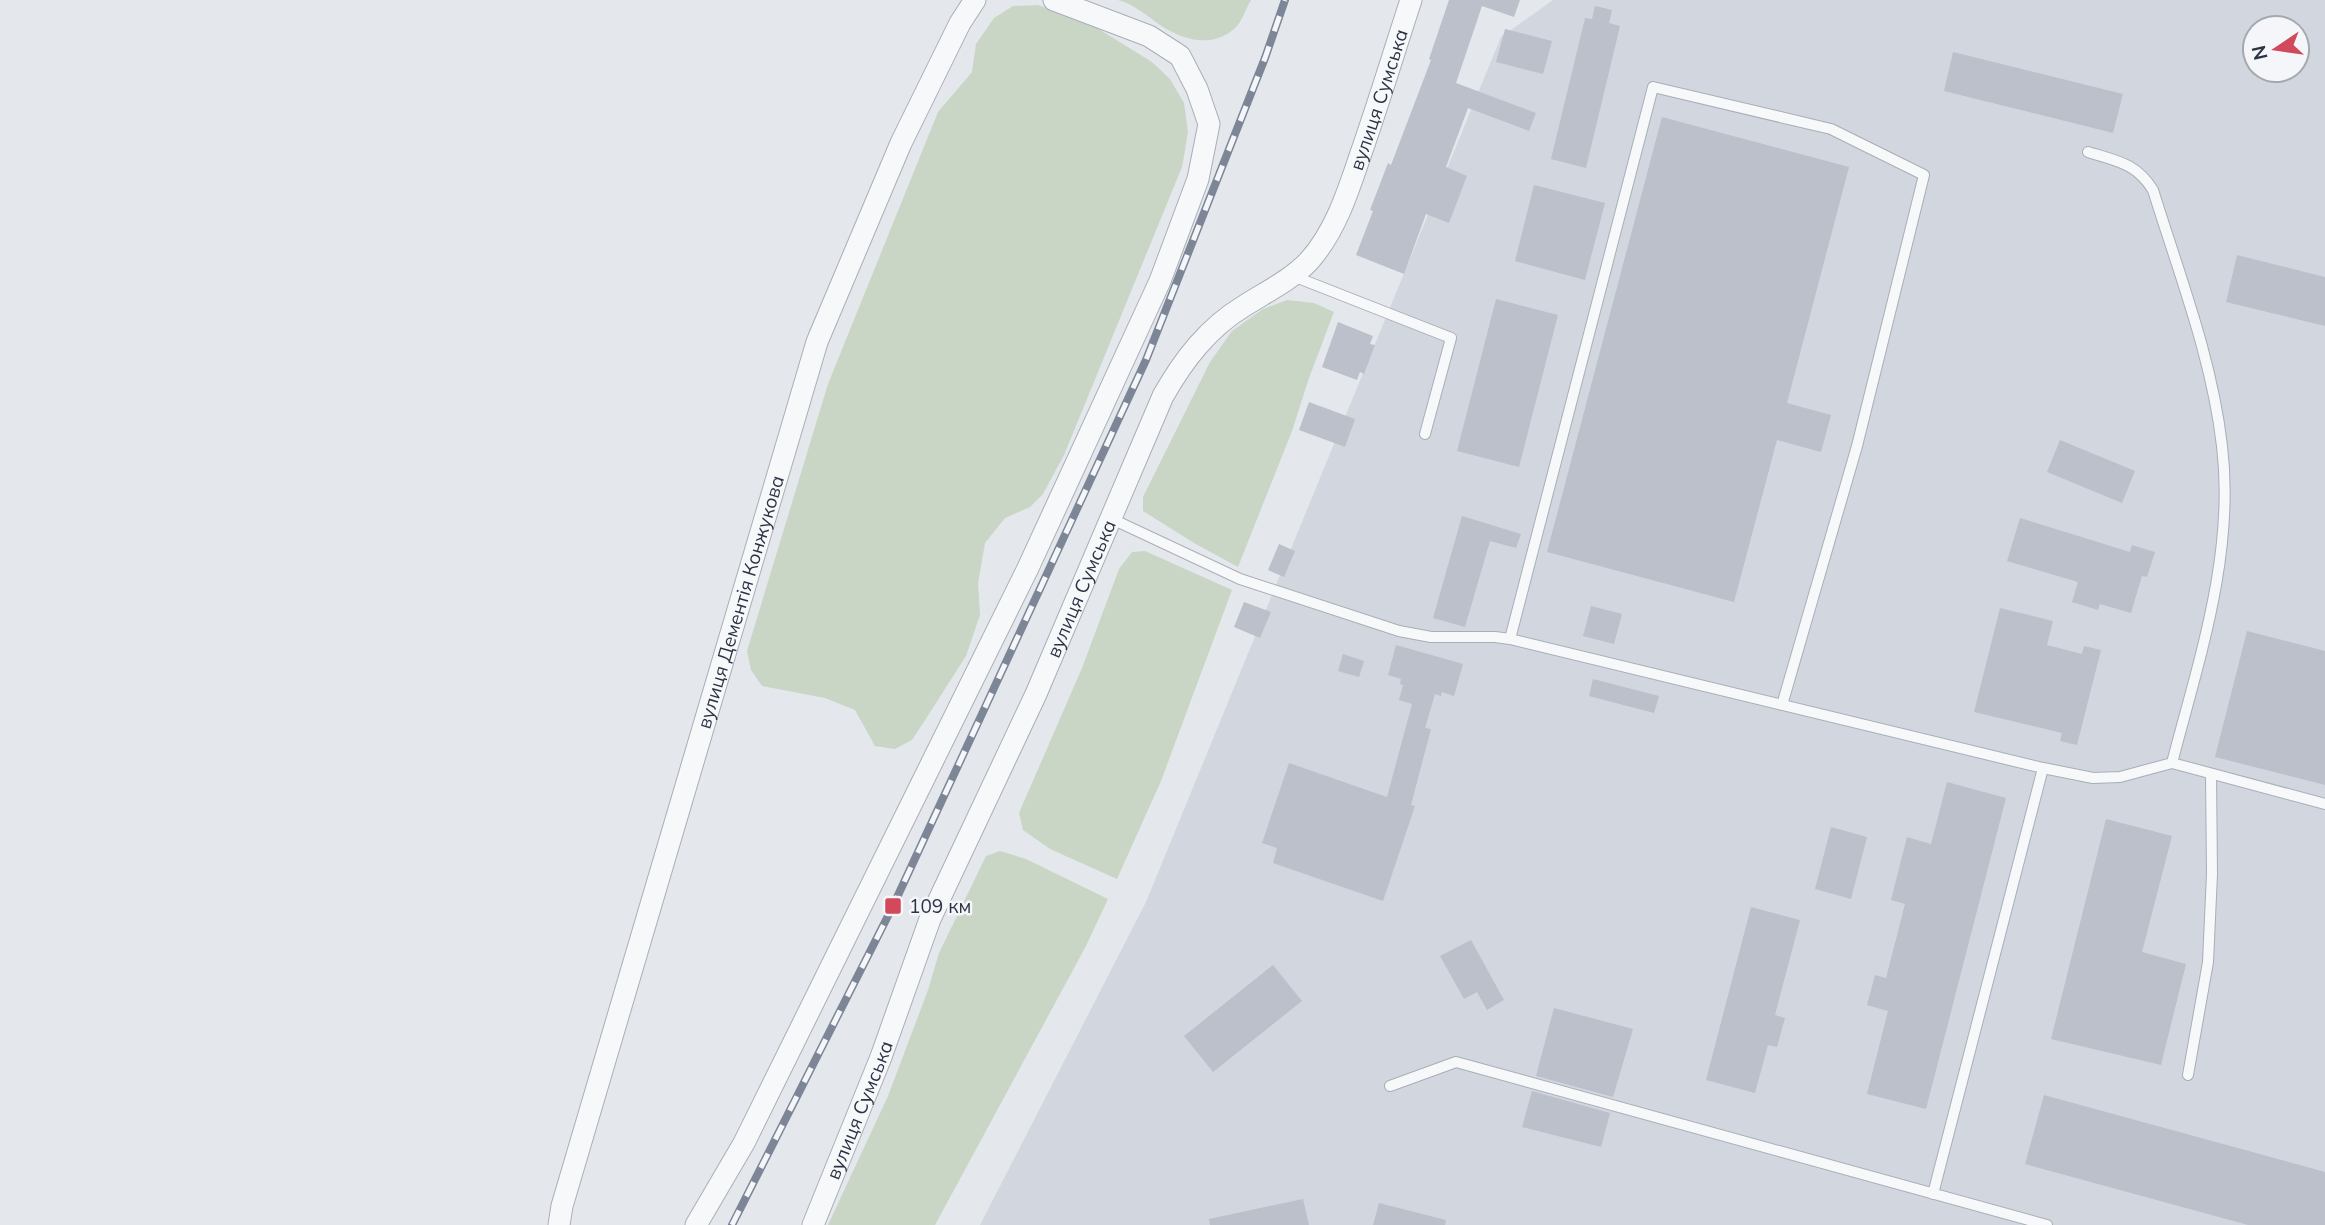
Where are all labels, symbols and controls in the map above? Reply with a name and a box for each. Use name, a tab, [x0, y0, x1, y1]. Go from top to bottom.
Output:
north arrow	[2241, 14, 2311, 84]
street label: вулиця Сумська	[1344, 26, 1413, 173]
text: N	[2246, 43, 2273, 63]
street label: вулиця Дементія Конжукова	[692, 472, 789, 732]
street label: вулиця Сумська	[1041, 516, 1121, 661]
place label: 109 км	[909, 894, 971, 918]
marker: 109 км	[883, 896, 903, 916]
street label: вулиця Сумська	[821, 1037, 898, 1183]

